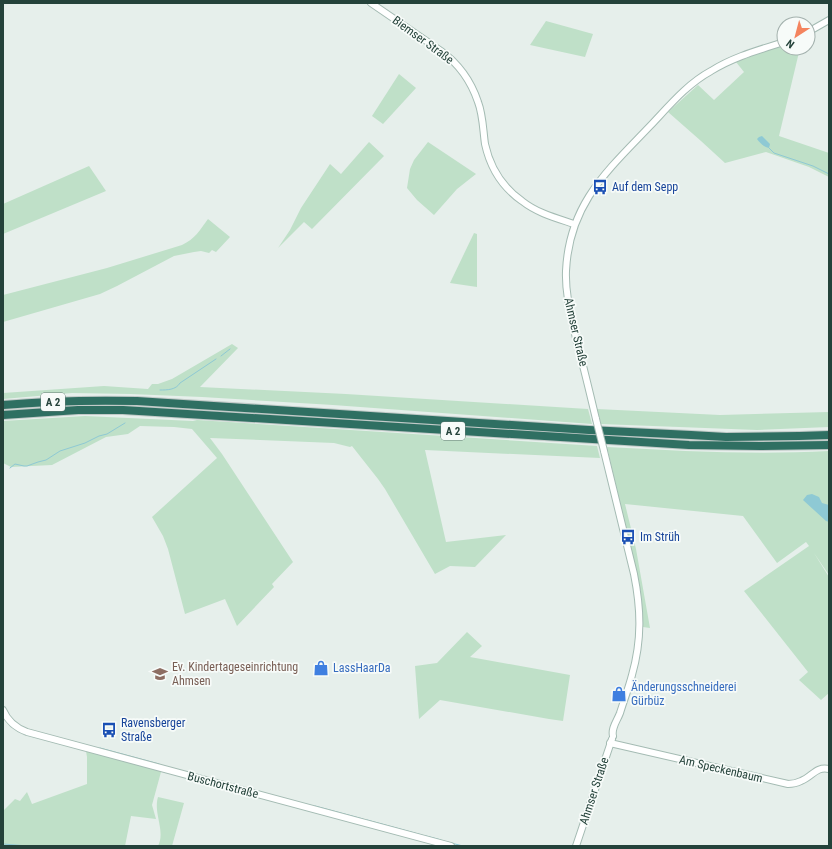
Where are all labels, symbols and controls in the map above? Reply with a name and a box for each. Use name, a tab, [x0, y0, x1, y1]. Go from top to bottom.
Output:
street label: Biemser Straße	[390, 13, 457, 67]
north arrow	[776, 16, 816, 56]
text: N	[784, 36, 797, 51]
bus stop icon: Auf dem Sepp	[591, 178, 609, 196]
place label: Auf dem Sepp	[612, 180, 678, 194]
street label: Ahmser Straße	[561, 296, 591, 368]
road number: A 2	[41, 393, 65, 411]
road number: A 2	[441, 422, 465, 440]
bus stop icon: Im Strüh	[619, 528, 637, 546]
place label: Im Strüh	[640, 530, 680, 544]
shop icon: LassHaarDa	[312, 659, 330, 677]
place label: Ev. Kindertageseinrichtung Ahmsen	[172, 660, 298, 688]
place label: LassHaarDa	[333, 661, 391, 675]
school or university icon: Ev. Kindertageseinrichtung Ahmsen	[151, 665, 169, 683]
place label: Änderungsschneiderei Gürbüz	[631, 679, 736, 708]
shop icon: Änderungsschneiderei Gürbüz	[610, 685, 628, 703]
place label: Ravensberger Straße	[121, 716, 186, 744]
bus stop icon: Ravensberger Straße	[100, 721, 118, 739]
street label: Am Speckenbaum	[678, 753, 764, 785]
street label: Ahmser Straße	[577, 755, 612, 826]
street label: Buschortstraße	[186, 769, 260, 801]

